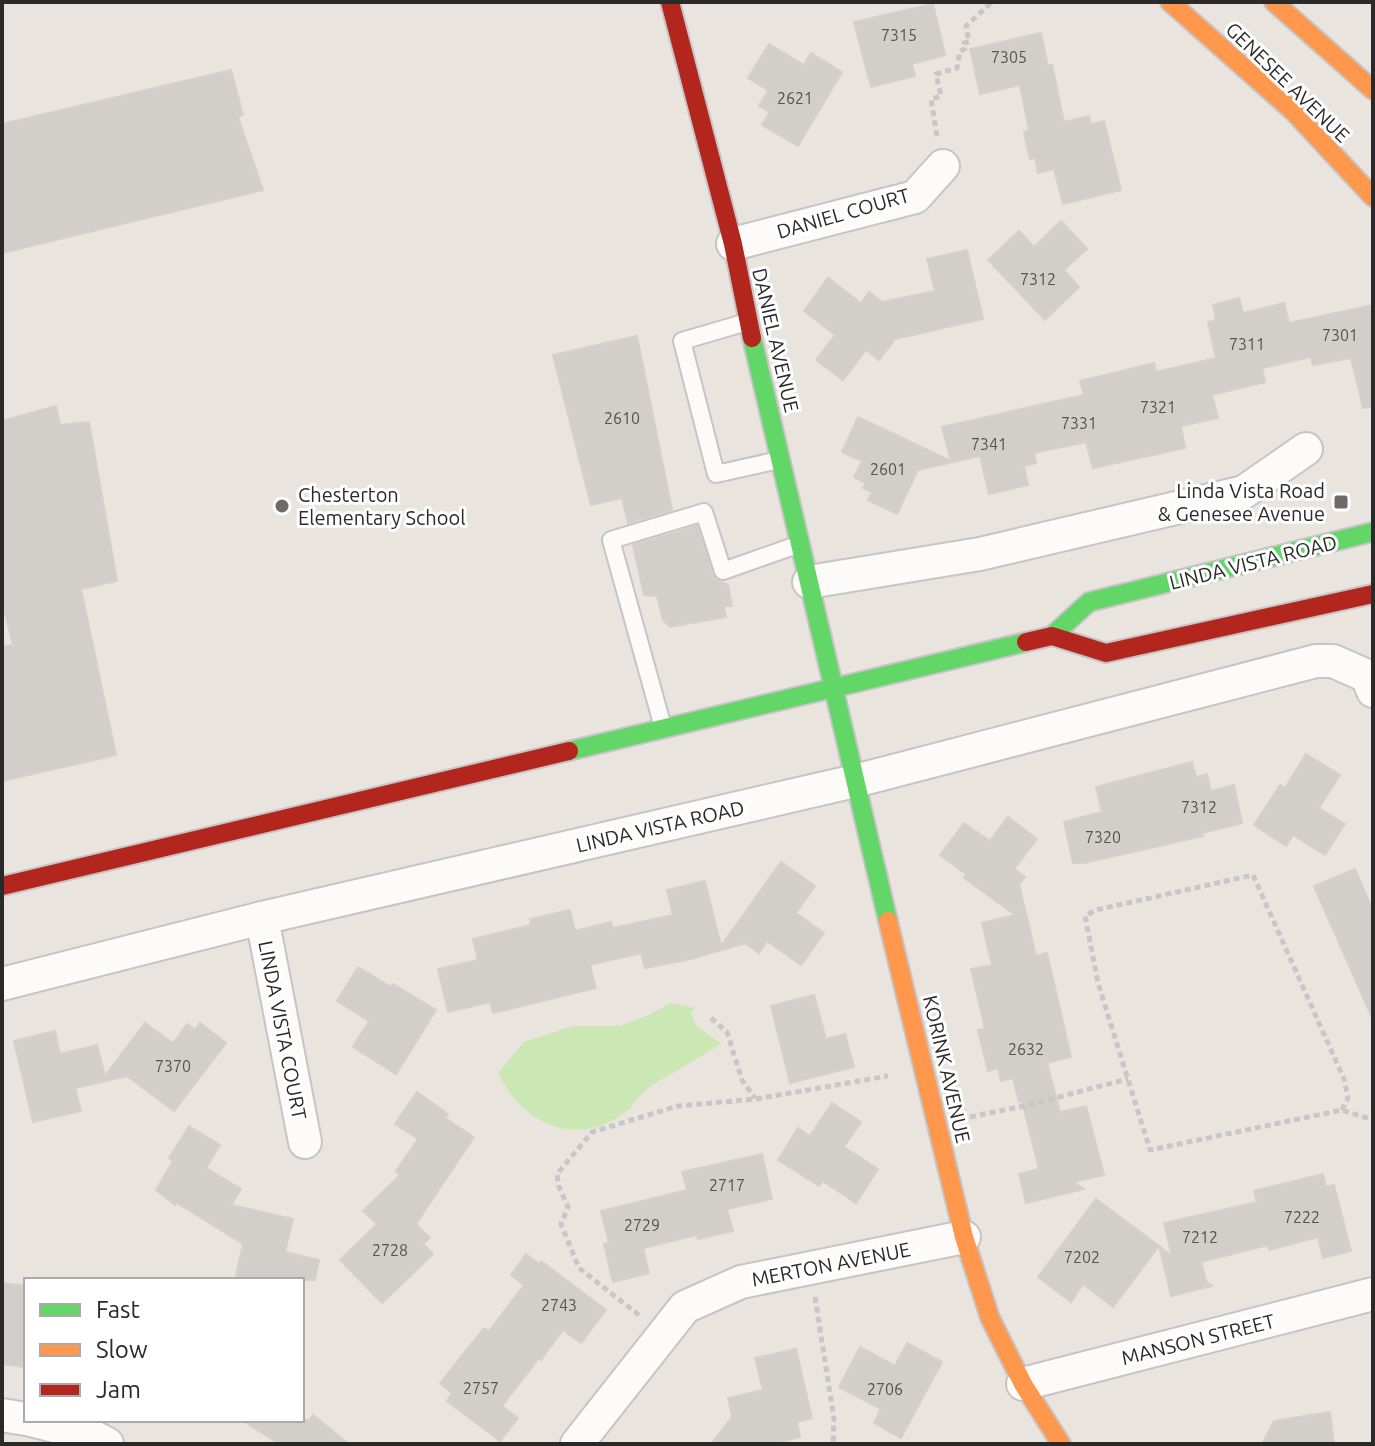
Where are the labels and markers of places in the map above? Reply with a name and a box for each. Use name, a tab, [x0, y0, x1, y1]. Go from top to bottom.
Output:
place label: Linda Vista Road & Genesee Avenue	[1158, 479, 1325, 525]
place label: Chesterton Elementary School	[298, 483, 465, 529]
marker: Linda Vista Road & Genesee Avenue	[1332, 493, 1350, 511]
marker: Chesterton Elementary School	[273, 497, 291, 515]

